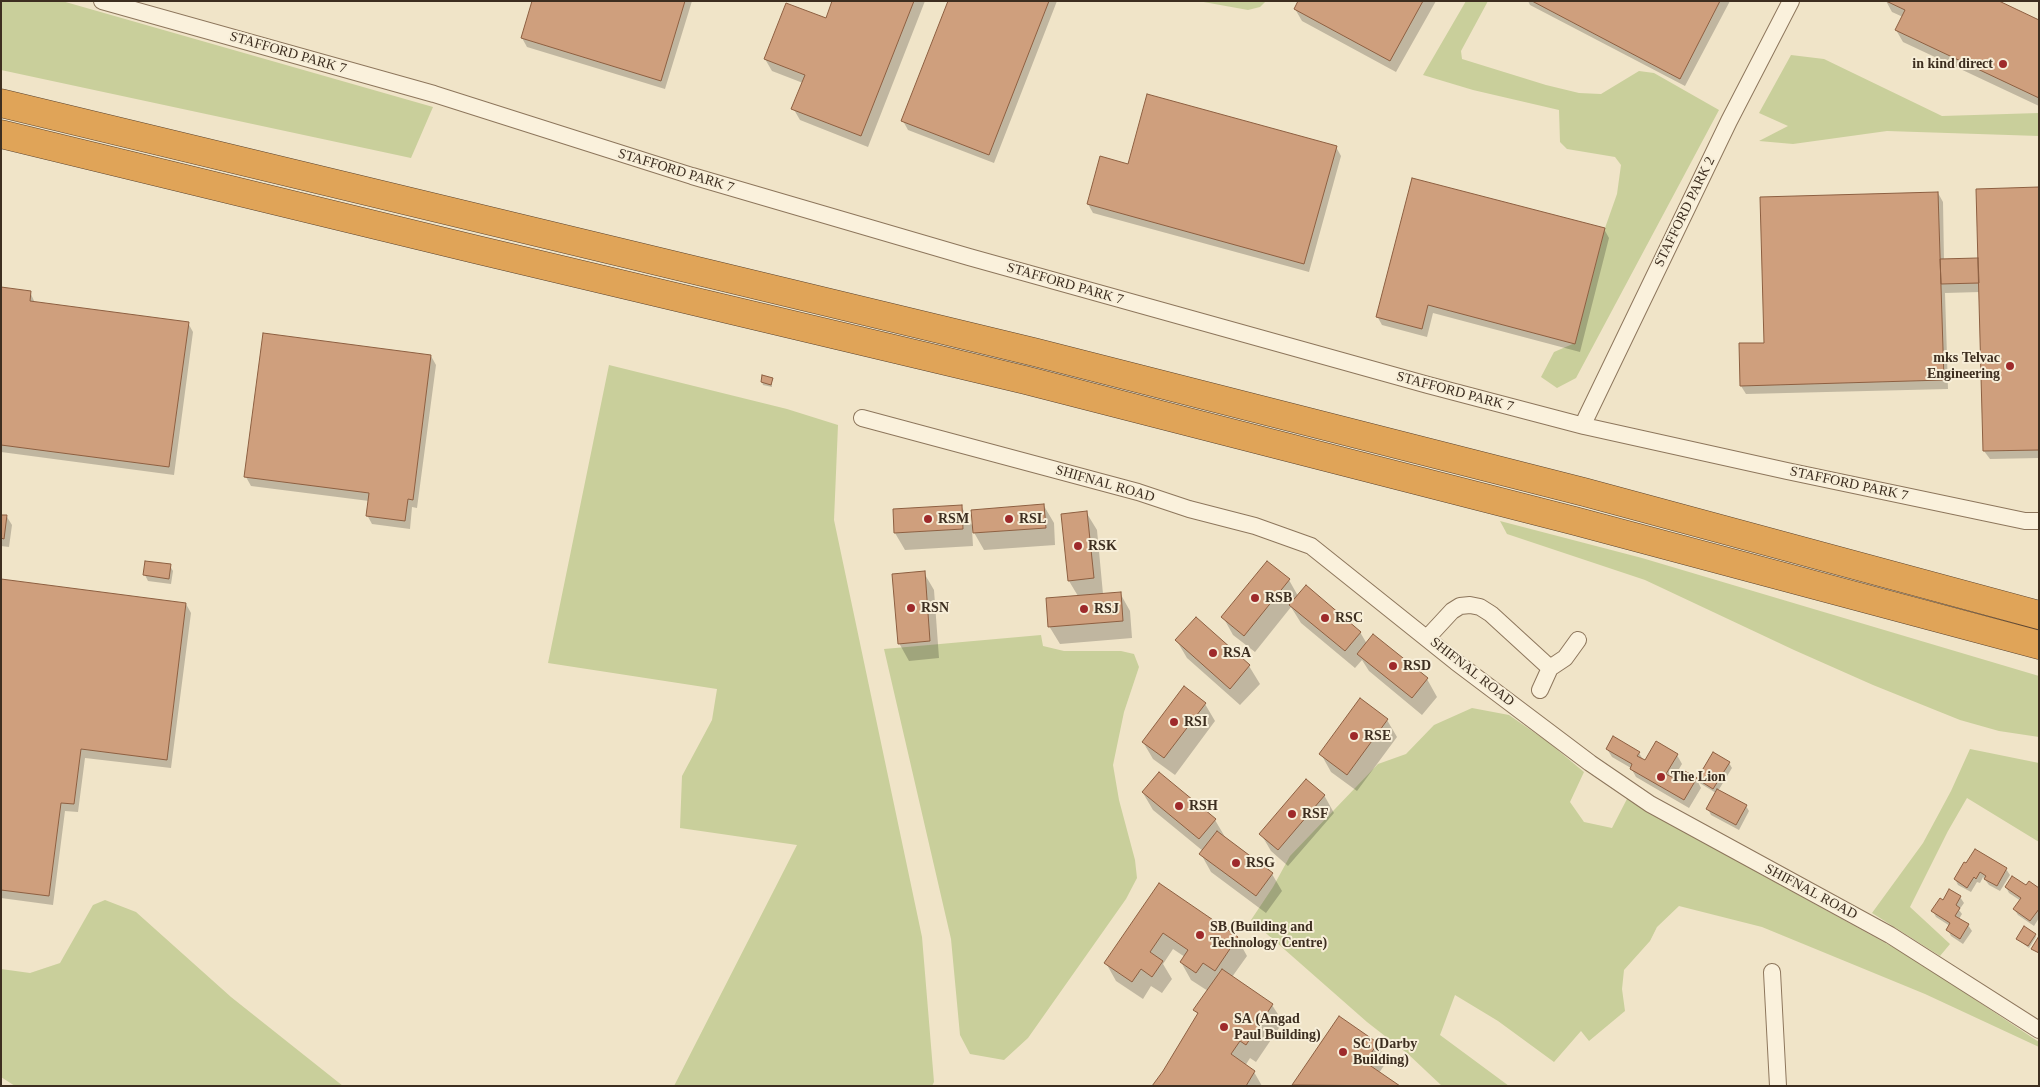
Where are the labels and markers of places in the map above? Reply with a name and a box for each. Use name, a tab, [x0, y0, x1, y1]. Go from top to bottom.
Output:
place label: in kind direct	[1912, 56, 1993, 72]
marker: in kind direct	[1997, 58, 2009, 70]
place label: mks Telvac Engineering	[1927, 350, 2000, 382]
marker: mks Telvac Engineering	[2004, 360, 2016, 372]
place label: RSM	[938, 511, 969, 527]
place label: RSL	[1019, 511, 1046, 527]
marker: RSM	[922, 513, 934, 525]
marker: RSL	[1003, 513, 1015, 525]
place label: RSK	[1088, 538, 1117, 554]
marker: RSK	[1072, 540, 1084, 552]
place label: RSB	[1265, 590, 1292, 606]
marker: RSB	[1249, 592, 1261, 604]
place label: RSN	[921, 600, 949, 616]
place label: RSJ	[1094, 601, 1119, 617]
marker: RSN	[905, 602, 917, 614]
marker: RSJ	[1078, 603, 1090, 615]
place label: RSC	[1335, 610, 1363, 626]
marker: RSC	[1319, 612, 1331, 624]
place label: RSA	[1223, 645, 1251, 661]
marker: RSA	[1207, 647, 1219, 659]
place label: RSD	[1403, 658, 1431, 674]
marker: RSD	[1387, 660, 1399, 672]
place label: RSI	[1184, 714, 1207, 730]
marker: RSI	[1168, 716, 1180, 728]
place label: RSE	[1364, 728, 1391, 744]
marker: RSE	[1348, 730, 1360, 742]
place label: The Lion	[1671, 769, 1726, 785]
marker: The Lion	[1655, 771, 1667, 783]
place label: RSH	[1189, 798, 1218, 814]
marker: RSH	[1173, 800, 1185, 812]
place label: RSF	[1302, 806, 1328, 822]
marker: RSF	[1286, 808, 1298, 820]
place label: RSG	[1246, 855, 1275, 871]
marker: RSG	[1230, 857, 1242, 869]
place label: SB (Building and Technology Centre)	[1210, 919, 1327, 952]
marker: SB (Building and Technology Centre)	[1194, 929, 1206, 941]
place label: SA (Angad Paul Building)	[1234, 1011, 1321, 1044]
marker: SA (Angad Paul Building)	[1218, 1021, 1230, 1033]
place label: SC (Darby Building)	[1353, 1036, 1417, 1068]
marker: SC (Darby Building)	[1337, 1046, 1349, 1058]

